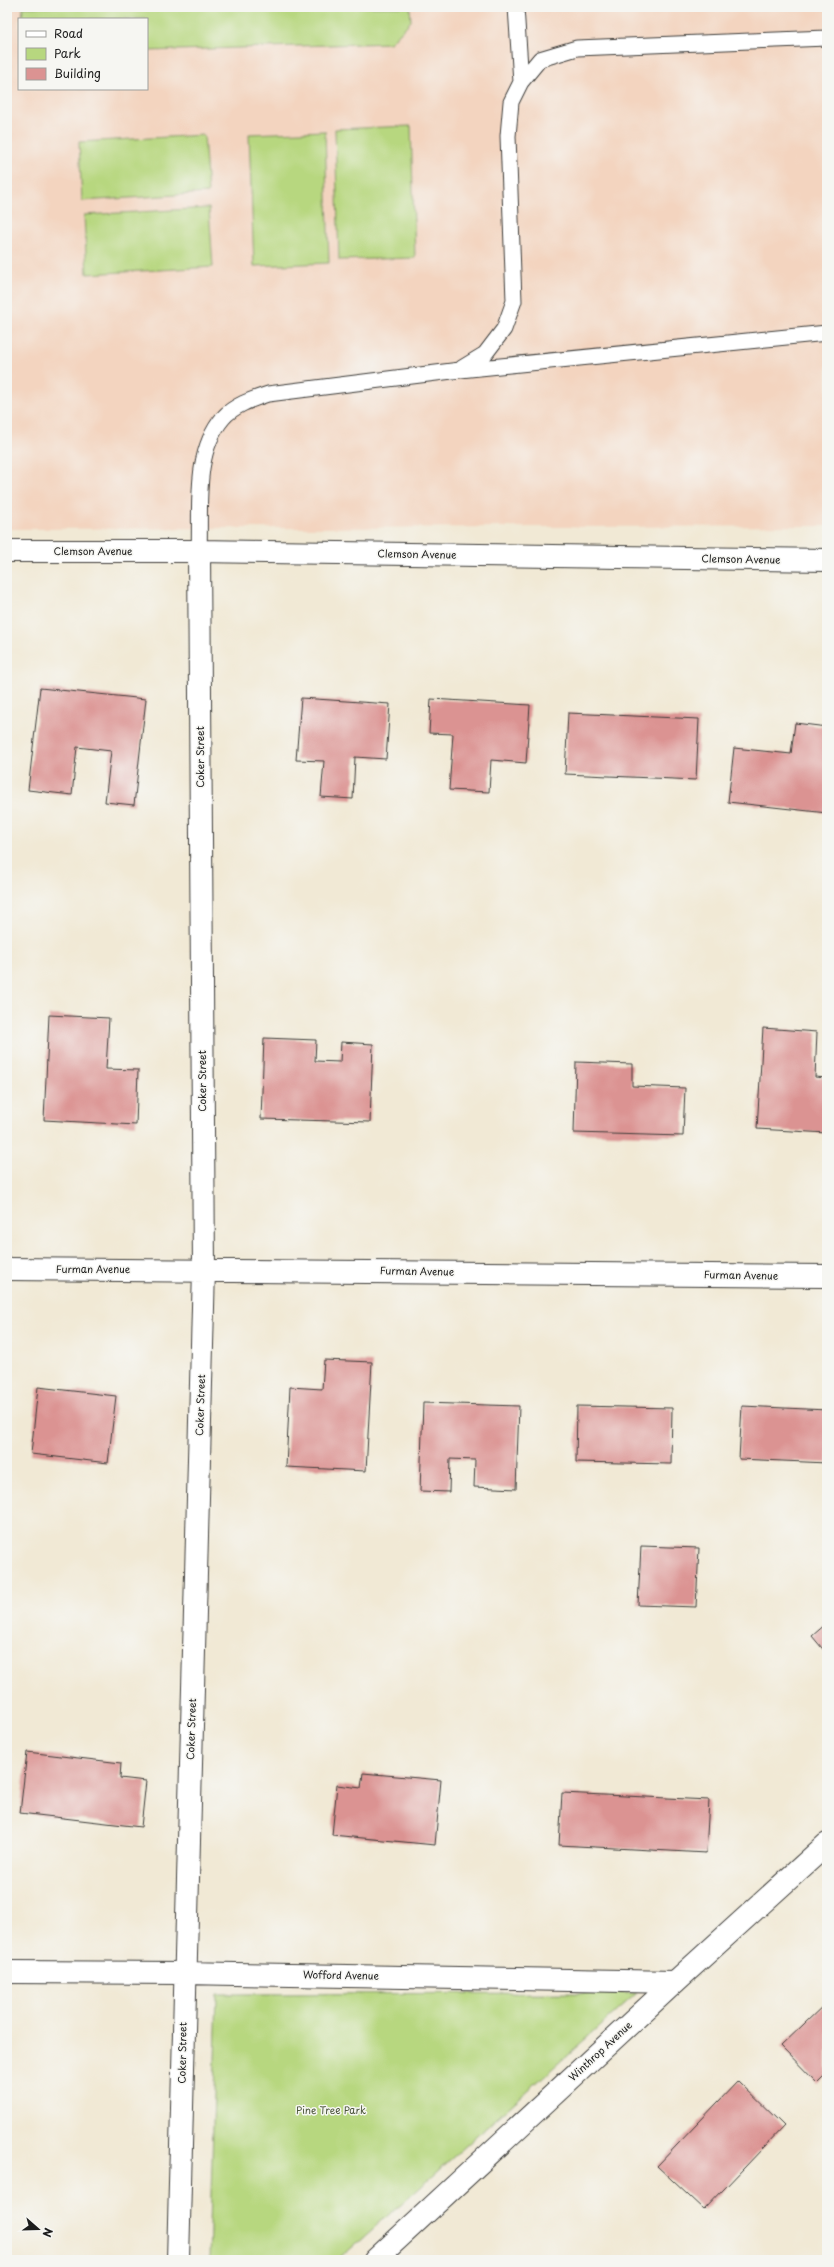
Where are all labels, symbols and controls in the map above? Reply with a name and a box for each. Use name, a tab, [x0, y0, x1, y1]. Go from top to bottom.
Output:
legend	[18, 18, 148, 90]
text: Road	[54, 24, 83, 42]
text: Park	[54, 44, 81, 62]
text: Building	[54, 64, 101, 82]
street label: Clemson Avenue	[53, 543, 133, 558]
street label: Clemson Avenue	[377, 545, 457, 562]
street label: Clemson Avenue	[701, 550, 781, 567]
street label: Coker Street	[192, 726, 207, 788]
street label: Coker Street	[194, 1050, 209, 1112]
street label: Furman Avenue	[56, 1261, 131, 1276]
street label: Furman Avenue	[380, 1262, 455, 1279]
street label: Furman Avenue	[704, 1266, 779, 1283]
street label: Coker Street	[191, 1374, 208, 1436]
street label: Coker Street	[182, 1698, 199, 1760]
street label: Wofford Avenue	[303, 1966, 380, 1983]
street label: Winthrop Avenue	[565, 2017, 635, 2084]
street label: Coker Street	[173, 2022, 190, 2084]
park label: Pine Tree Park	[296, 2102, 366, 2117]
north arrow	[18, 2209, 58, 2249]
text: N	[38, 2226, 57, 2240]

